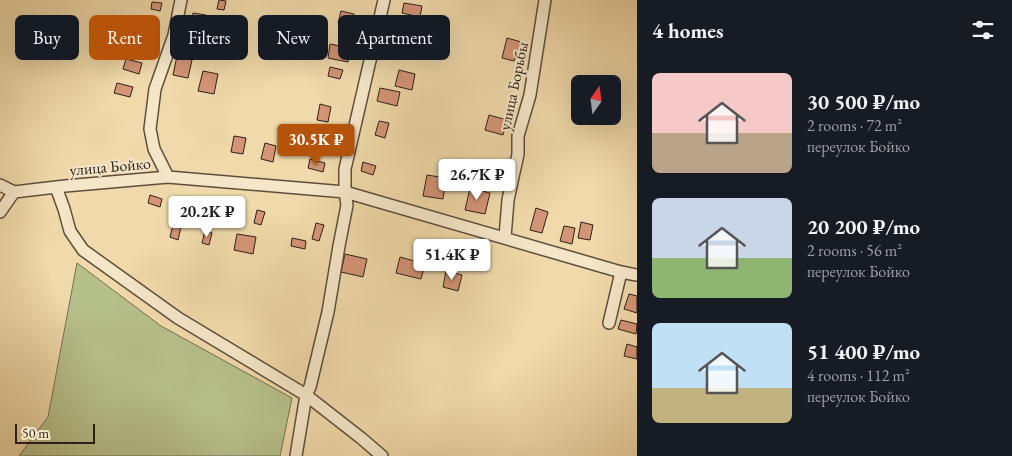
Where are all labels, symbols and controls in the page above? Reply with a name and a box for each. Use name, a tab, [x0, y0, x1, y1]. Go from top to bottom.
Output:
chip: Buy	[15, 15, 79, 60]
chip: Rent	[89, 15, 160, 60]
chip: Filters	[170, 15, 248, 60]
chip: New	[258, 15, 328, 60]
chip: Apartment	[338, 15, 450, 60]
icon: filters	[969, 16, 997, 44]
text: 4 homes	[652, 17, 724, 44]
street label: улица Борьбы	[494, 40, 533, 132]
north arrow	[571, 75, 621, 125]
map controls	[571, 75, 621, 125]
text: 30 500 ₽/mo	[807, 88, 920, 115]
icon: home	[692, 93, 752, 153]
text: 2 rooms · 72 m²	[807, 115, 902, 136]
pin: 30.5K ₽	[270, 124, 362, 166]
text: 30.5K ₽	[288, 129, 344, 150]
text: переулок Бойко	[807, 136, 910, 157]
street label: улица Бойко	[68, 152, 152, 181]
pin: 26.7K ₽	[431, 158, 523, 201]
text: 26.7K ₽	[449, 164, 505, 185]
pin: 20.2K ₽	[161, 196, 253, 238]
text: 20.2K ₽	[179, 201, 235, 222]
text: 20 200 ₽/mo	[807, 213, 920, 240]
icon: home	[692, 218, 752, 278]
pin: 51.4K ₽	[406, 238, 498, 281]
text: 2 rooms · 56 m²	[807, 240, 902, 261]
text: 51.4K ₽	[424, 244, 480, 265]
text: переулок Бойко	[807, 261, 910, 282]
text: 51 400 ₽/mo	[807, 338, 920, 365]
icon: home	[692, 343, 752, 403]
text: 4 rooms · 112 m²	[807, 365, 910, 386]
text: переулок Бойко	[807, 386, 910, 407]
scale bar	[15, 421, 95, 444]
text: 50 m	[22, 424, 49, 442]

